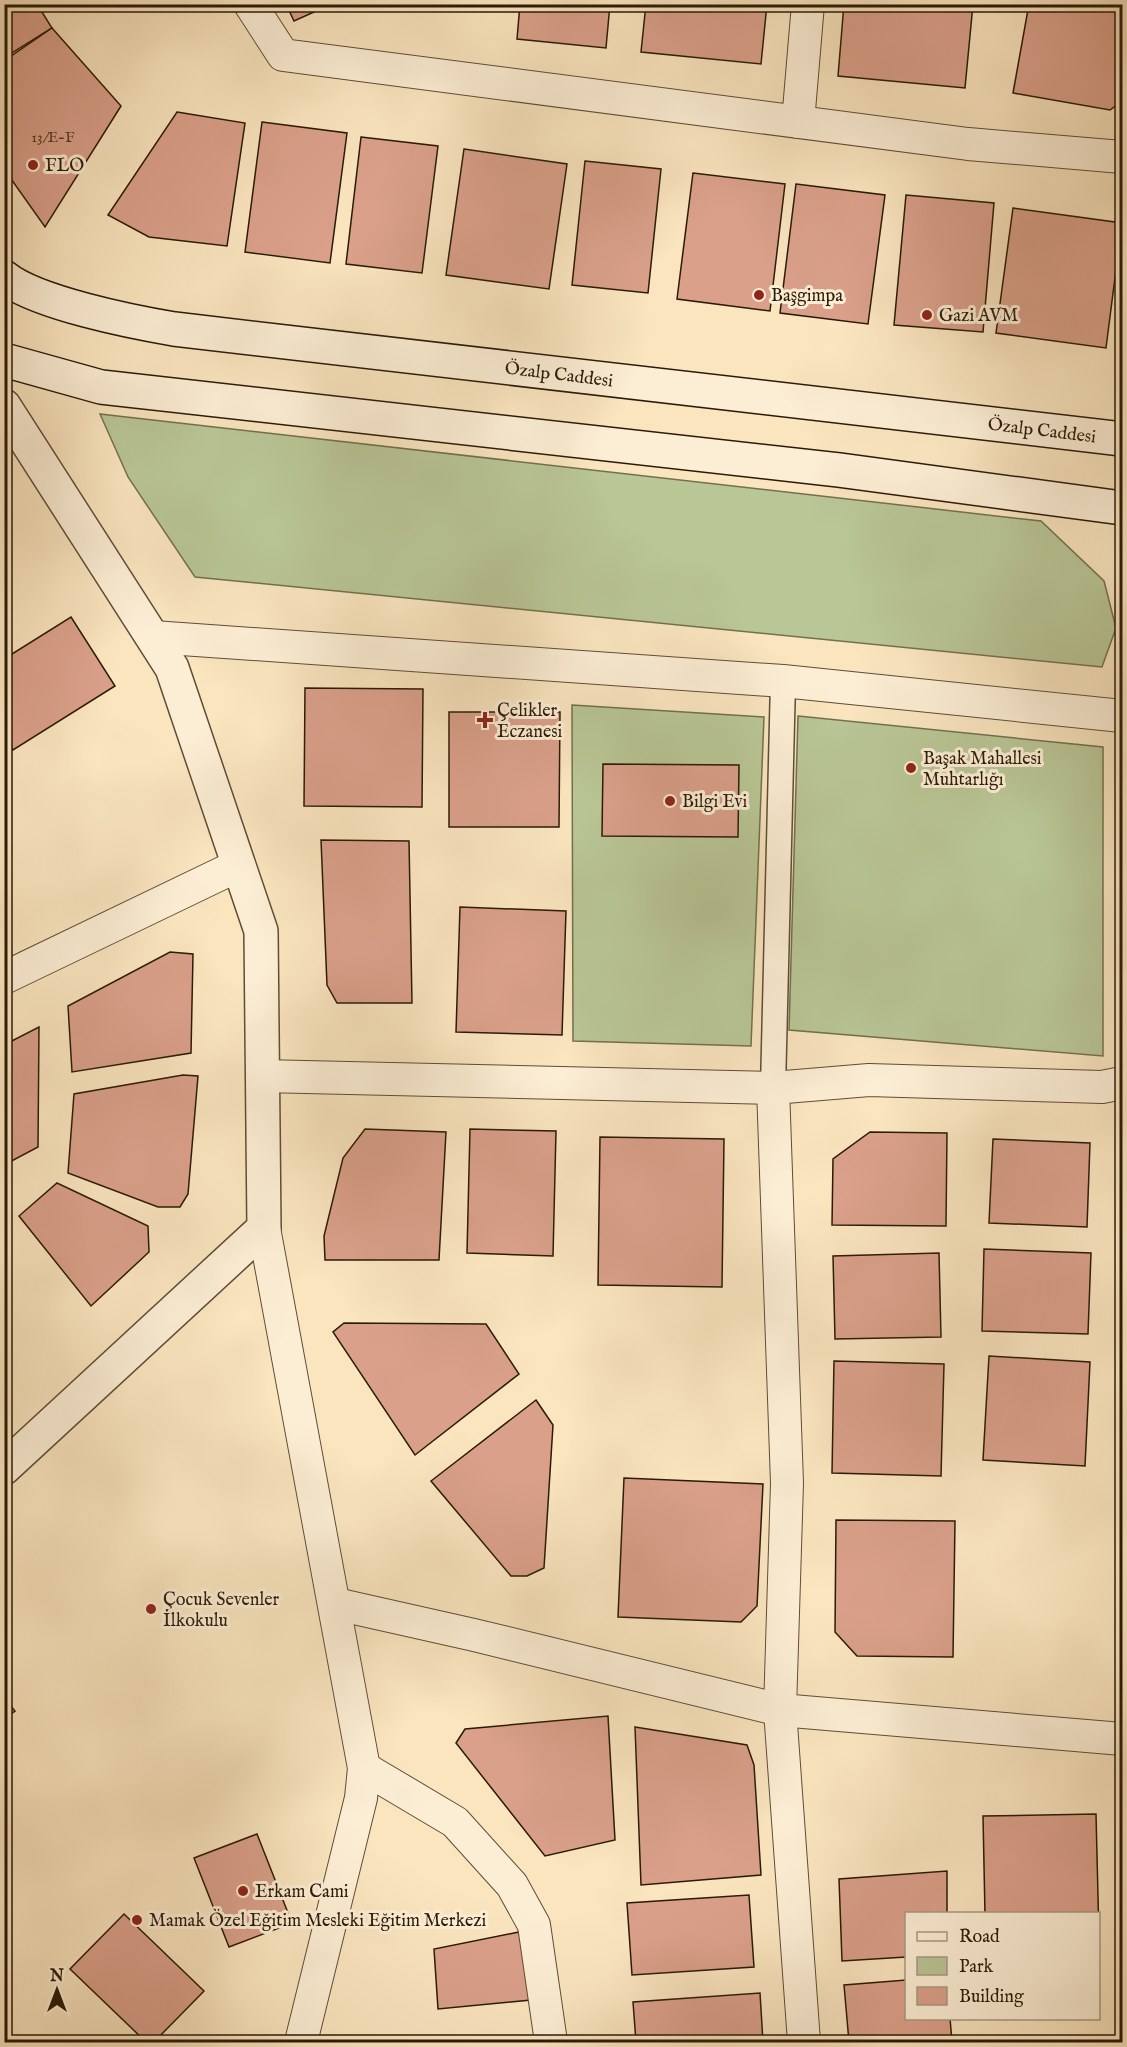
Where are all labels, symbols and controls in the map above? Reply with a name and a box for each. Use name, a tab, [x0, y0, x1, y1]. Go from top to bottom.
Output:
house number: 13/E-F	[31, 128, 75, 147]
place label: FLO	[45, 155, 84, 178]
marker: FLO	[26, 158, 40, 172]
place label: Başgimpa	[771, 285, 843, 308]
marker: Başgimpa	[752, 288, 766, 302]
place label: Gazi AVM	[939, 305, 1018, 328]
marker: Gazi AVM	[920, 308, 934, 322]
street label: Özalp Caddesi	[503, 356, 615, 394]
street label: Özalp Caddesi	[986, 412, 1098, 450]
place label: Çelikler Eczanesi	[497, 700, 562, 744]
marker: Çelikler Eczanesi	[478, 713, 492, 727]
place label: Başak Mahallesi Muhtarlığı	[923, 748, 1042, 792]
marker: Başak Mahallesi Muhtarlığı	[904, 761, 918, 775]
place label: Bilgi Evi	[682, 791, 747, 814]
marker: Bilgi Evi	[663, 794, 677, 808]
place label: Çocuk Sevenler İlkokulu	[163, 1589, 280, 1633]
marker: Çocuk Sevenler İlkokulu	[144, 1602, 158, 1616]
place label: Erkam Cami	[255, 1881, 349, 1904]
marker: Erkam Cami	[236, 1884, 250, 1898]
place label: Mamak Özel Eğitim Mesleki Eğitim Merkezi	[149, 1909, 486, 1933]
legend	[905, 1912, 1100, 2020]
marker: Mamak Özel Eğitim Mesleki Eğitim Merkezi	[130, 1913, 144, 1927]
text: Road	[959, 1926, 1000, 1949]
text: Park	[959, 1956, 994, 1979]
north arrow	[27, 1960, 87, 2020]
text: N	[49, 1967, 64, 1987]
text: Building	[959, 1986, 1024, 2009]

